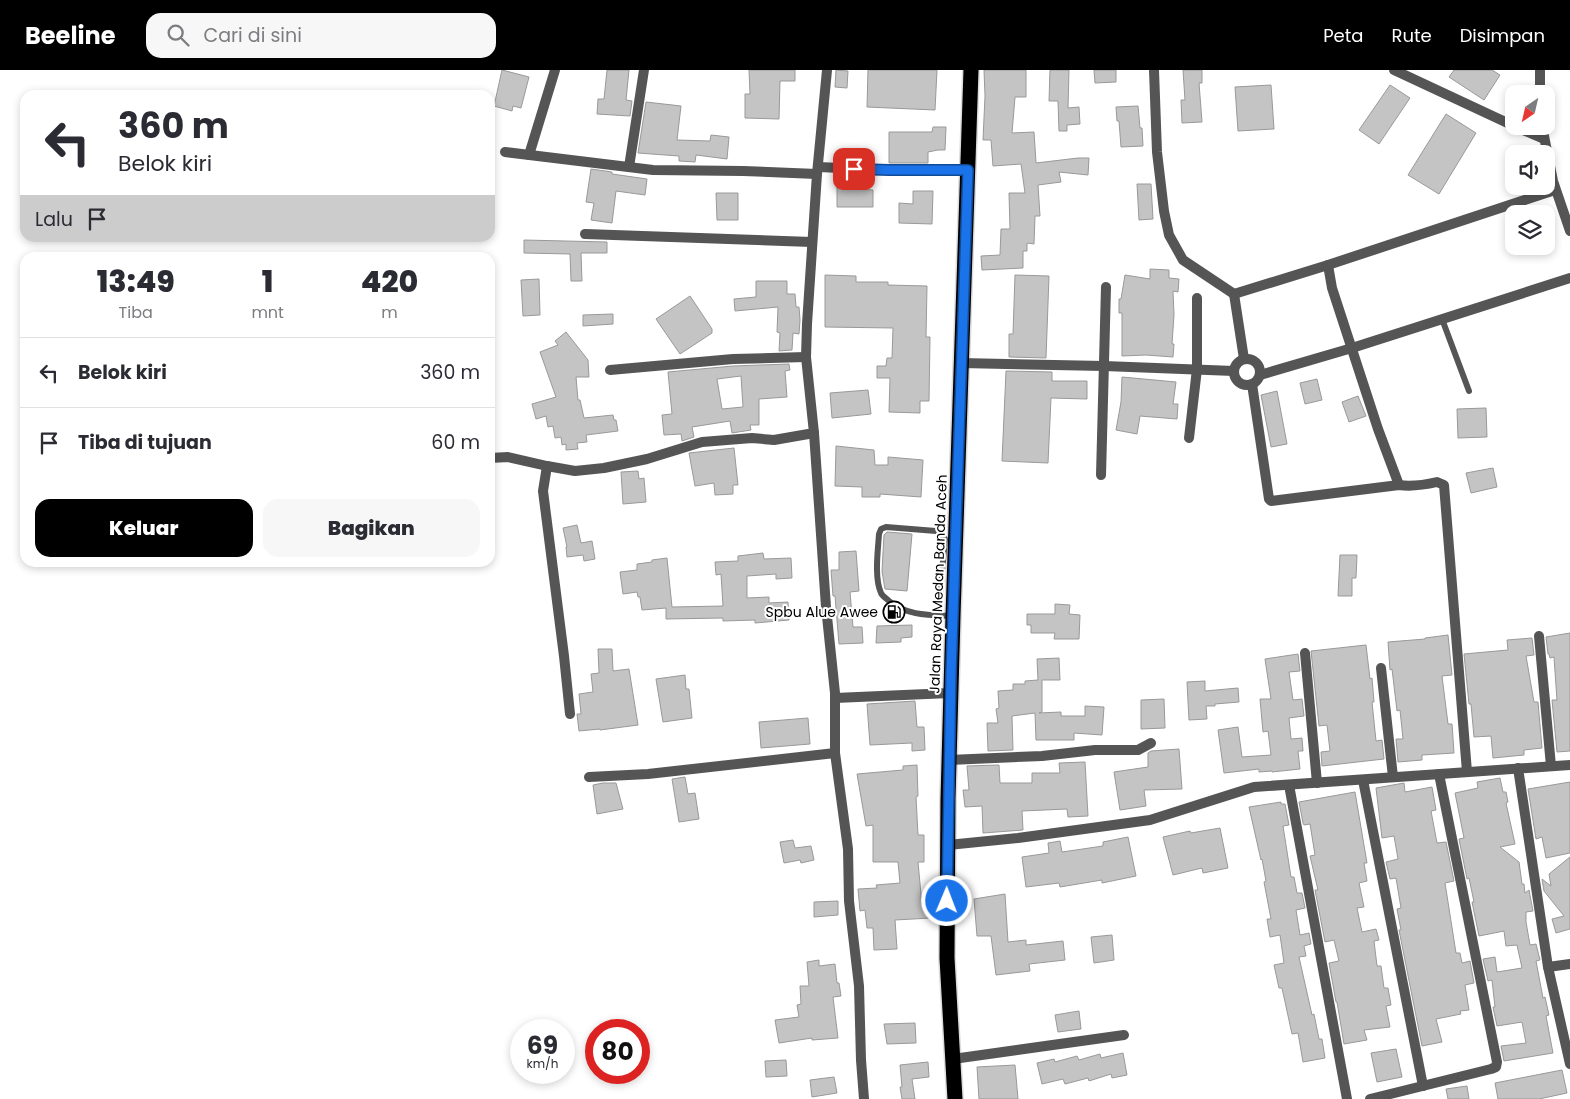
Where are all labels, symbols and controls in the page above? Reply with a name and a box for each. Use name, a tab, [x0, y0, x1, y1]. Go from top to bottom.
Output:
search box	[146, 13, 496, 58]
text: Beeline	[25, 19, 116, 52]
icon: search	[164, 21, 192, 49]
text: Cari di sini	[204, 22, 302, 49]
text: Peta	[1323, 23, 1363, 48]
text: Rute	[1391, 23, 1432, 48]
text: Disimpan	[1460, 23, 1545, 48]
north arrow	[1505, 85, 1555, 135]
map controls	[1505, 85, 1555, 255]
text: 360 m	[118, 101, 229, 150]
icon: left	[35, 110, 100, 175]
button: sound	[1505, 145, 1555, 195]
text: Belok kiri	[118, 148, 212, 179]
pin	[833, 148, 875, 190]
icon: arrive	[840, 155, 868, 183]
icon: arrive	[83, 205, 111, 233]
button: layers	[1505, 205, 1555, 255]
text: Lalu	[35, 206, 73, 233]
text: 13:49	[97, 260, 175, 303]
text: 1	[262, 260, 273, 303]
text: 420	[361, 260, 418, 303]
text: Tiba	[119, 301, 153, 324]
text: mnt	[251, 301, 284, 324]
text: m	[381, 301, 398, 324]
icon: left	[35, 359, 63, 387]
text: Belok kiri	[78, 359, 167, 386]
text: 360 m	[420, 359, 480, 386]
icon: arrive	[35, 429, 63, 457]
text: Tiba di tujuan	[78, 429, 212, 456]
text: 60 m	[431, 429, 480, 456]
street label: Jalan Raya Medan Banda Aceh	[924, 474, 952, 694]
button: Keluar	[35, 499, 253, 557]
button: Bagikan	[263, 499, 480, 557]
fuel station icon: Spbu Alue Awee	[882, 600, 906, 624]
place label: Spbu Alue Awee	[766, 602, 878, 622]
position arrow	[920, 874, 972, 926]
speed limit sign: 80	[585, 1019, 650, 1084]
text: 69	[527, 1028, 558, 1063]
text: km/h	[527, 1055, 558, 1072]

